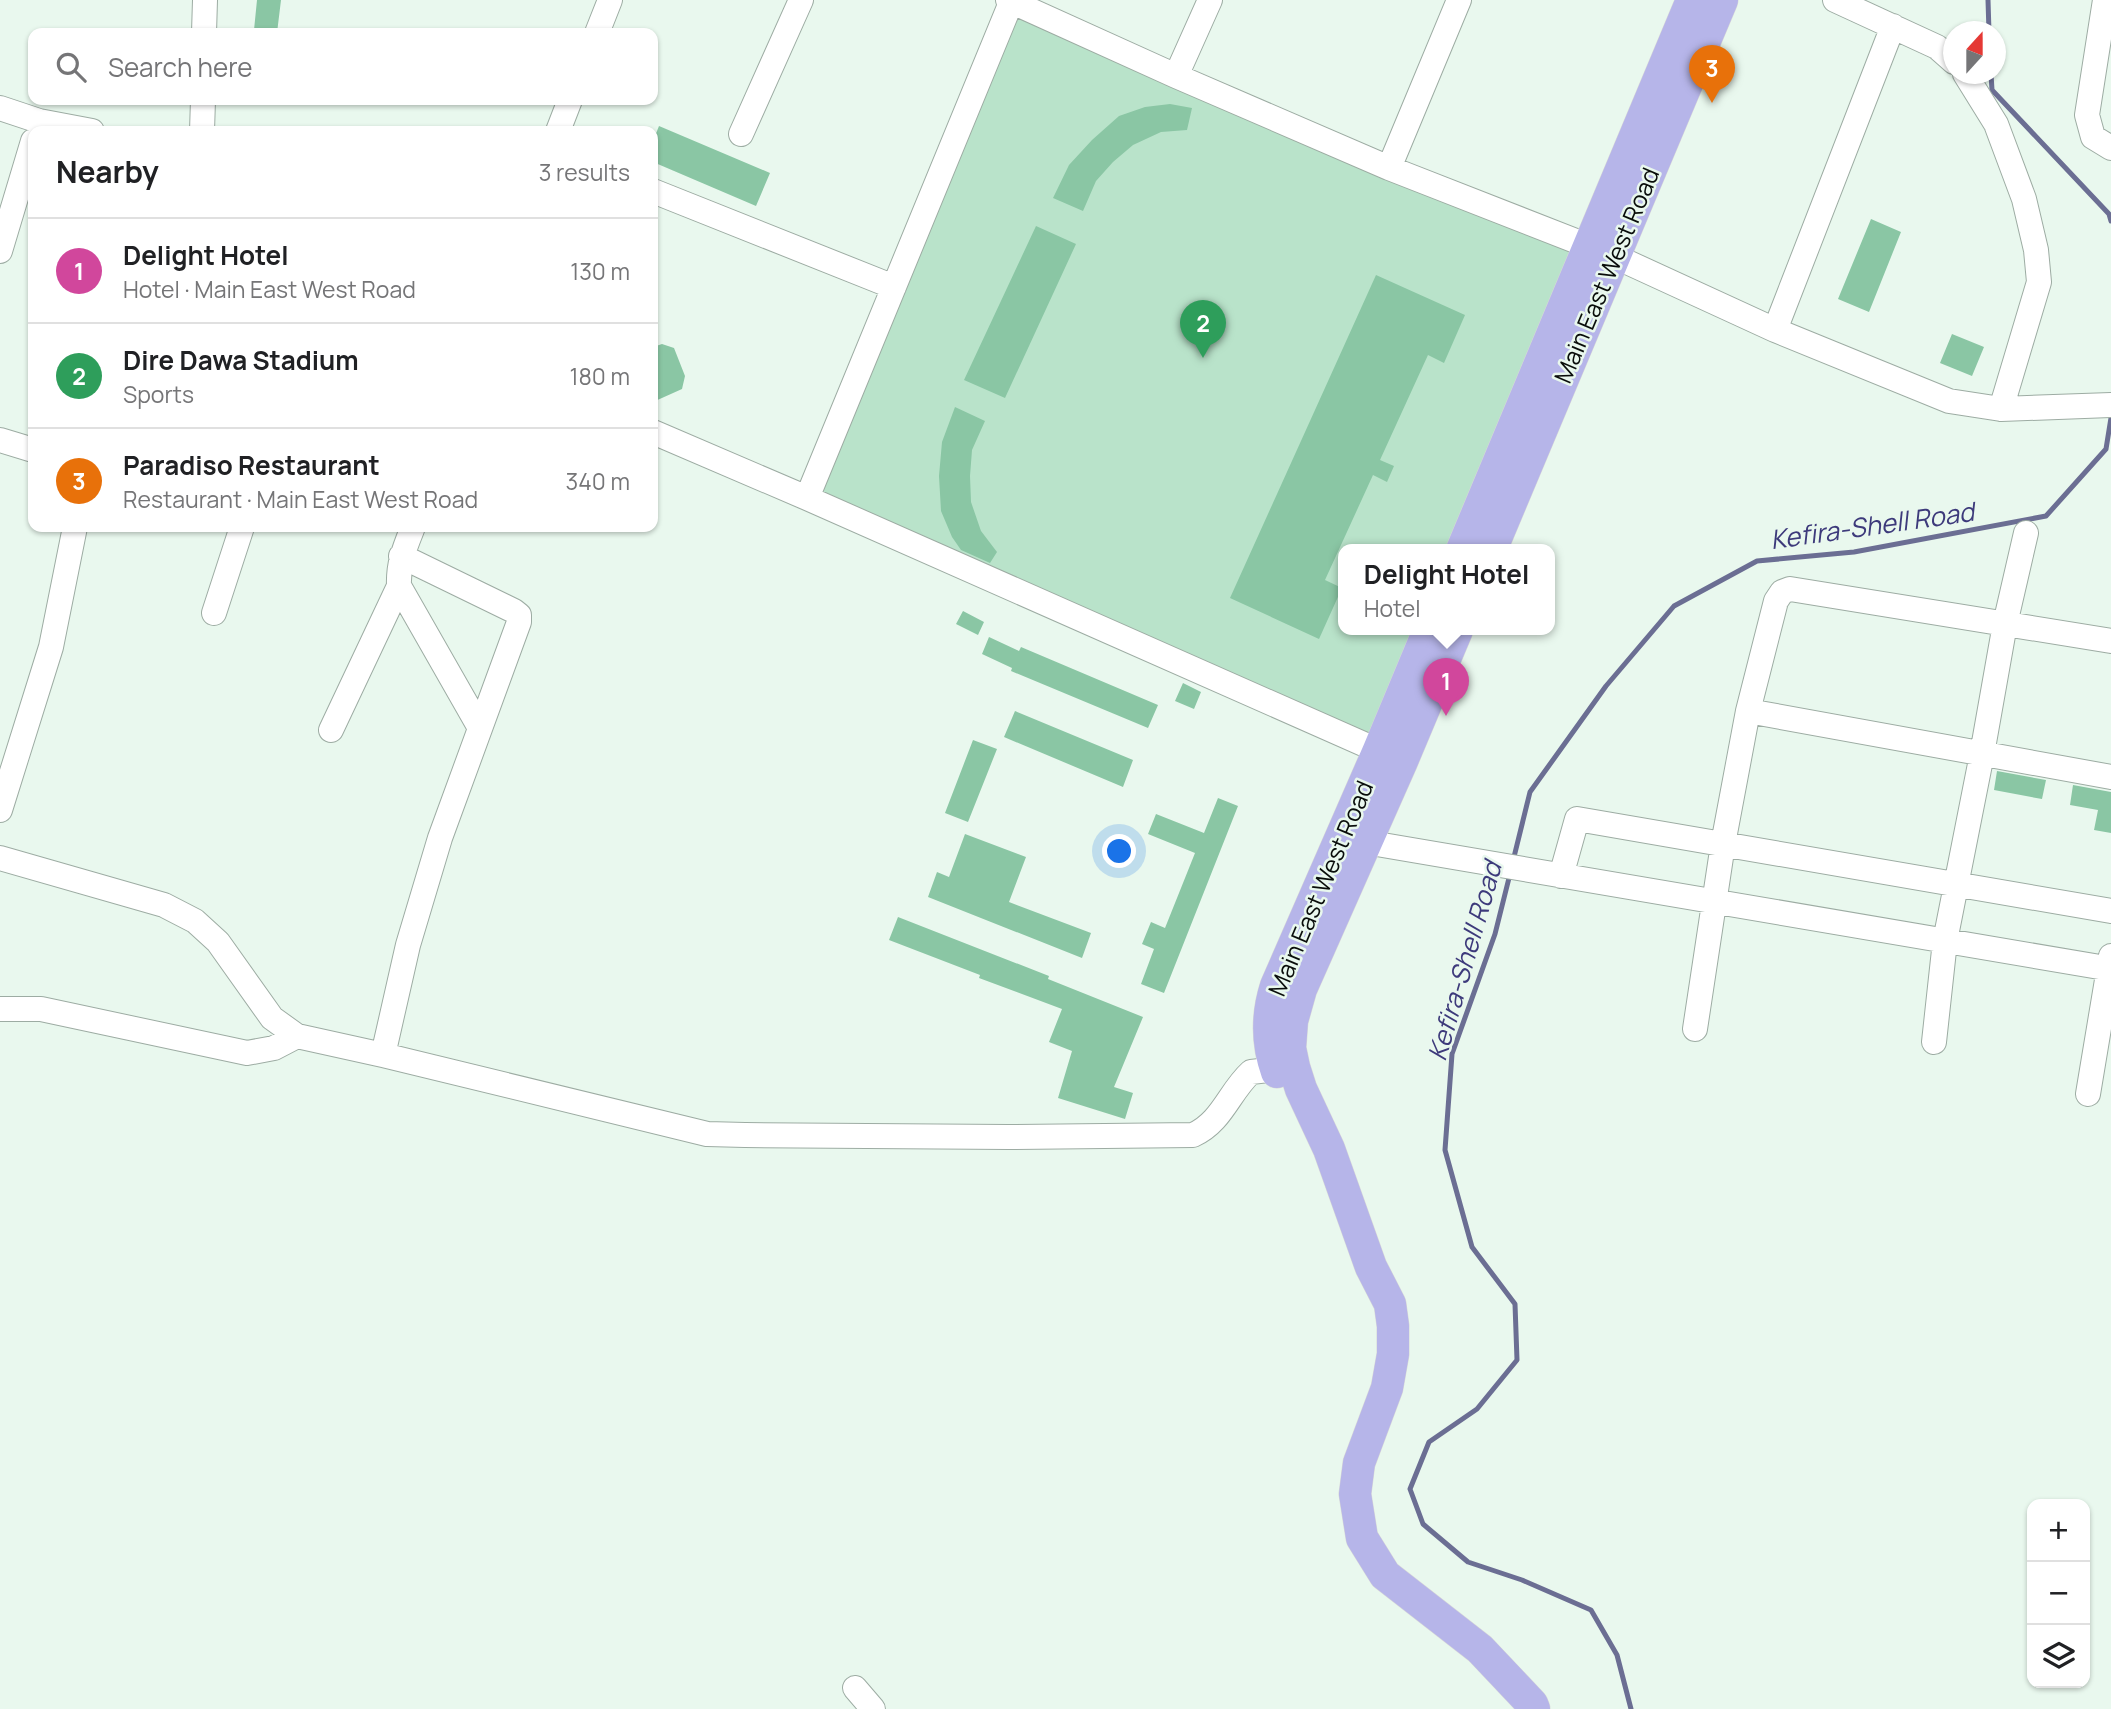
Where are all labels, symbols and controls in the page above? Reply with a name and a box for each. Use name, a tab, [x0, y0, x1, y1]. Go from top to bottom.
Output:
north arrow	[1943, 21, 2006, 84]
search box	[28, 28, 658, 105]
pin: 3	[1689, 45, 1735, 103]
icon: search	[52, 48, 90, 86]
text: Search here	[108, 49, 253, 85]
text: Nearby	[56, 151, 159, 192]
text: 3 results	[539, 156, 630, 188]
street label: Main East West Road	[1546, 162, 1666, 388]
text: Delight Hotel	[123, 237, 289, 273]
text: 1	[74, 255, 84, 287]
text: 130 m	[570, 255, 630, 287]
text: Hotel · Main East West Road	[123, 273, 416, 305]
pin: 2	[1180, 300, 1226, 358]
text: Dire Dawa Stadium	[123, 342, 359, 378]
text: 2	[72, 360, 86, 392]
text: 180 m	[570, 360, 630, 392]
text: Sports	[123, 378, 194, 410]
text: Paradiso Restaurant	[123, 447, 380, 483]
text: 3	[72, 465, 86, 497]
text: 340 m	[566, 465, 630, 497]
text: Restaurant · Main East West Road	[123, 483, 478, 515]
water label: Kefira-Shell Road	[1768, 492, 1980, 557]
popup	[1338, 544, 1555, 635]
text: Delight Hotel	[1364, 556, 1529, 592]
text: Hotel	[1364, 592, 1421, 624]
pin: 1	[1423, 658, 1469, 716]
street label: Main East West Road	[1260, 775, 1380, 1001]
your location	[1102, 834, 1136, 868]
water label: Kefira-Shell Road	[1418, 854, 1511, 1065]
map controls	[2027, 1499, 2090, 1688]
button: +	[2027, 1499, 2090, 1562]
button: −	[2027, 1562, 2090, 1625]
button: layers	[2027, 1625, 2090, 1688]

